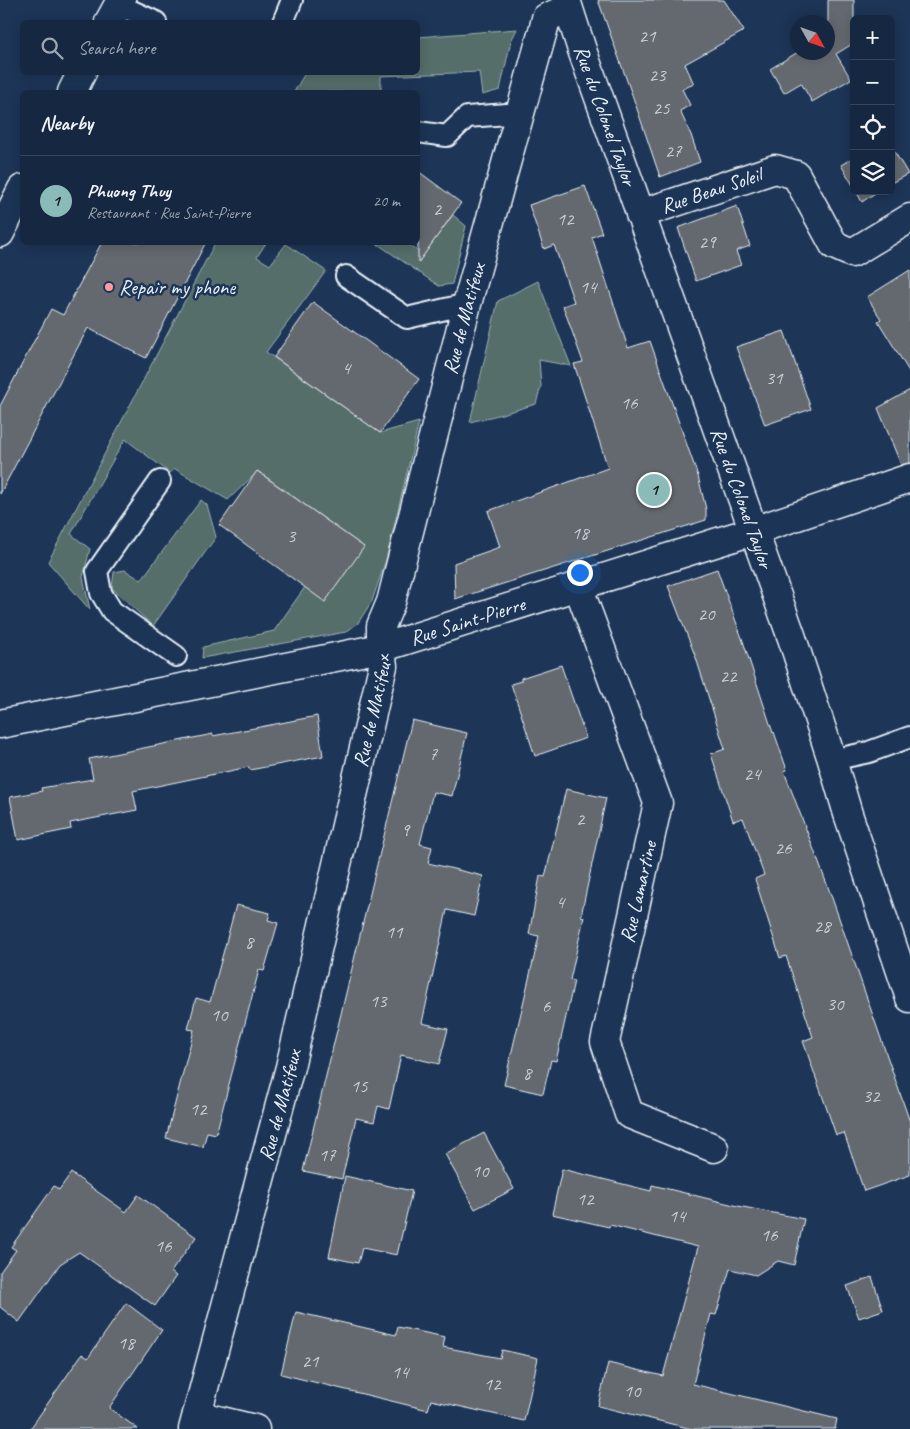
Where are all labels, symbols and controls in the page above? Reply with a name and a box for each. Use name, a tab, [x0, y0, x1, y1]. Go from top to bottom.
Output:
north arrow	[790, 15, 835, 60]
map controls	[850, 15, 895, 195]
button: +	[850, 15, 895, 60]
search box	[20, 20, 420, 75]
house number: 21	[638, 24, 657, 48]
icon: search	[38, 34, 66, 62]
text: Search here	[78, 36, 155, 60]
street label: Rue du Colonel Taylor	[568, 42, 643, 192]
button: −	[850, 60, 895, 105]
house number: 23	[648, 63, 667, 87]
house number: 25	[652, 96, 671, 120]
button: locate	[850, 105, 895, 150]
text: Nearby	[40, 110, 93, 136]
house number: 27	[664, 139, 683, 163]
button: layers	[850, 150, 895, 195]
street label: Rue Beau Soleil	[657, 160, 768, 219]
text: Phuong Thuy	[87, 179, 171, 203]
text: 1	[52, 191, 60, 211]
text: 20 m	[373, 191, 400, 211]
house number: 2	[433, 197, 443, 221]
text: Restaurant · Rue Saint-Pierre	[87, 203, 250, 223]
house number: 12	[556, 207, 575, 231]
house number: 29	[698, 230, 717, 254]
street label: Rue de Matifeux	[437, 258, 491, 377]
place label: Repair my phone	[119, 274, 236, 300]
house number: 14	[579, 275, 599, 299]
marker: Repair my phone	[103, 281, 115, 293]
house number: 4	[342, 356, 353, 380]
house number: 31	[765, 366, 784, 390]
house number: 16	[620, 391, 639, 415]
street label: Rue du Colonel Taylor	[705, 424, 780, 574]
pin: 1	[638, 471, 670, 509]
house number: 18	[571, 521, 591, 545]
house number: 3	[287, 524, 297, 548]
your location	[567, 560, 593, 586]
street label: Rue Saint-Pierre	[407, 590, 529, 651]
house number: 20	[697, 602, 716, 626]
street label: Rue de Matifeux	[347, 652, 397, 770]
house number: 22	[719, 664, 738, 688]
house number: 7	[429, 742, 439, 766]
house number: 24	[743, 762, 763, 786]
house number: 2	[576, 807, 586, 831]
house number: 9	[401, 818, 411, 842]
house number: 26	[774, 836, 793, 860]
street label: Rue Lamartine	[614, 837, 663, 945]
house number: 4	[556, 890, 567, 914]
house number: 28	[813, 914, 833, 938]
house number: 11	[385, 920, 404, 944]
house number: 8	[245, 930, 256, 954]
house number: 13	[369, 989, 388, 1013]
house number: 30	[826, 992, 845, 1016]
house number: 6	[542, 994, 552, 1018]
house number: 10	[210, 1003, 229, 1027]
street label: Rue de Matifeux	[252, 1046, 307, 1164]
house number: 8	[523, 1061, 534, 1085]
house number: 15	[350, 1074, 369, 1098]
house number: 32	[862, 1084, 881, 1108]
house number: 12	[189, 1097, 208, 1121]
house number: 17	[318, 1143, 337, 1167]
house number: 10	[471, 1159, 490, 1183]
house number: 12	[576, 1187, 595, 1211]
house number: 14	[668, 1204, 688, 1228]
house number: 16	[760, 1223, 779, 1247]
house number: 16	[154, 1234, 173, 1258]
house number: 18	[117, 1331, 137, 1355]
house number: 21	[301, 1349, 320, 1373]
house number: 14	[391, 1360, 411, 1384]
house number: 12	[483, 1372, 502, 1396]
house number: 10	[623, 1379, 642, 1403]

